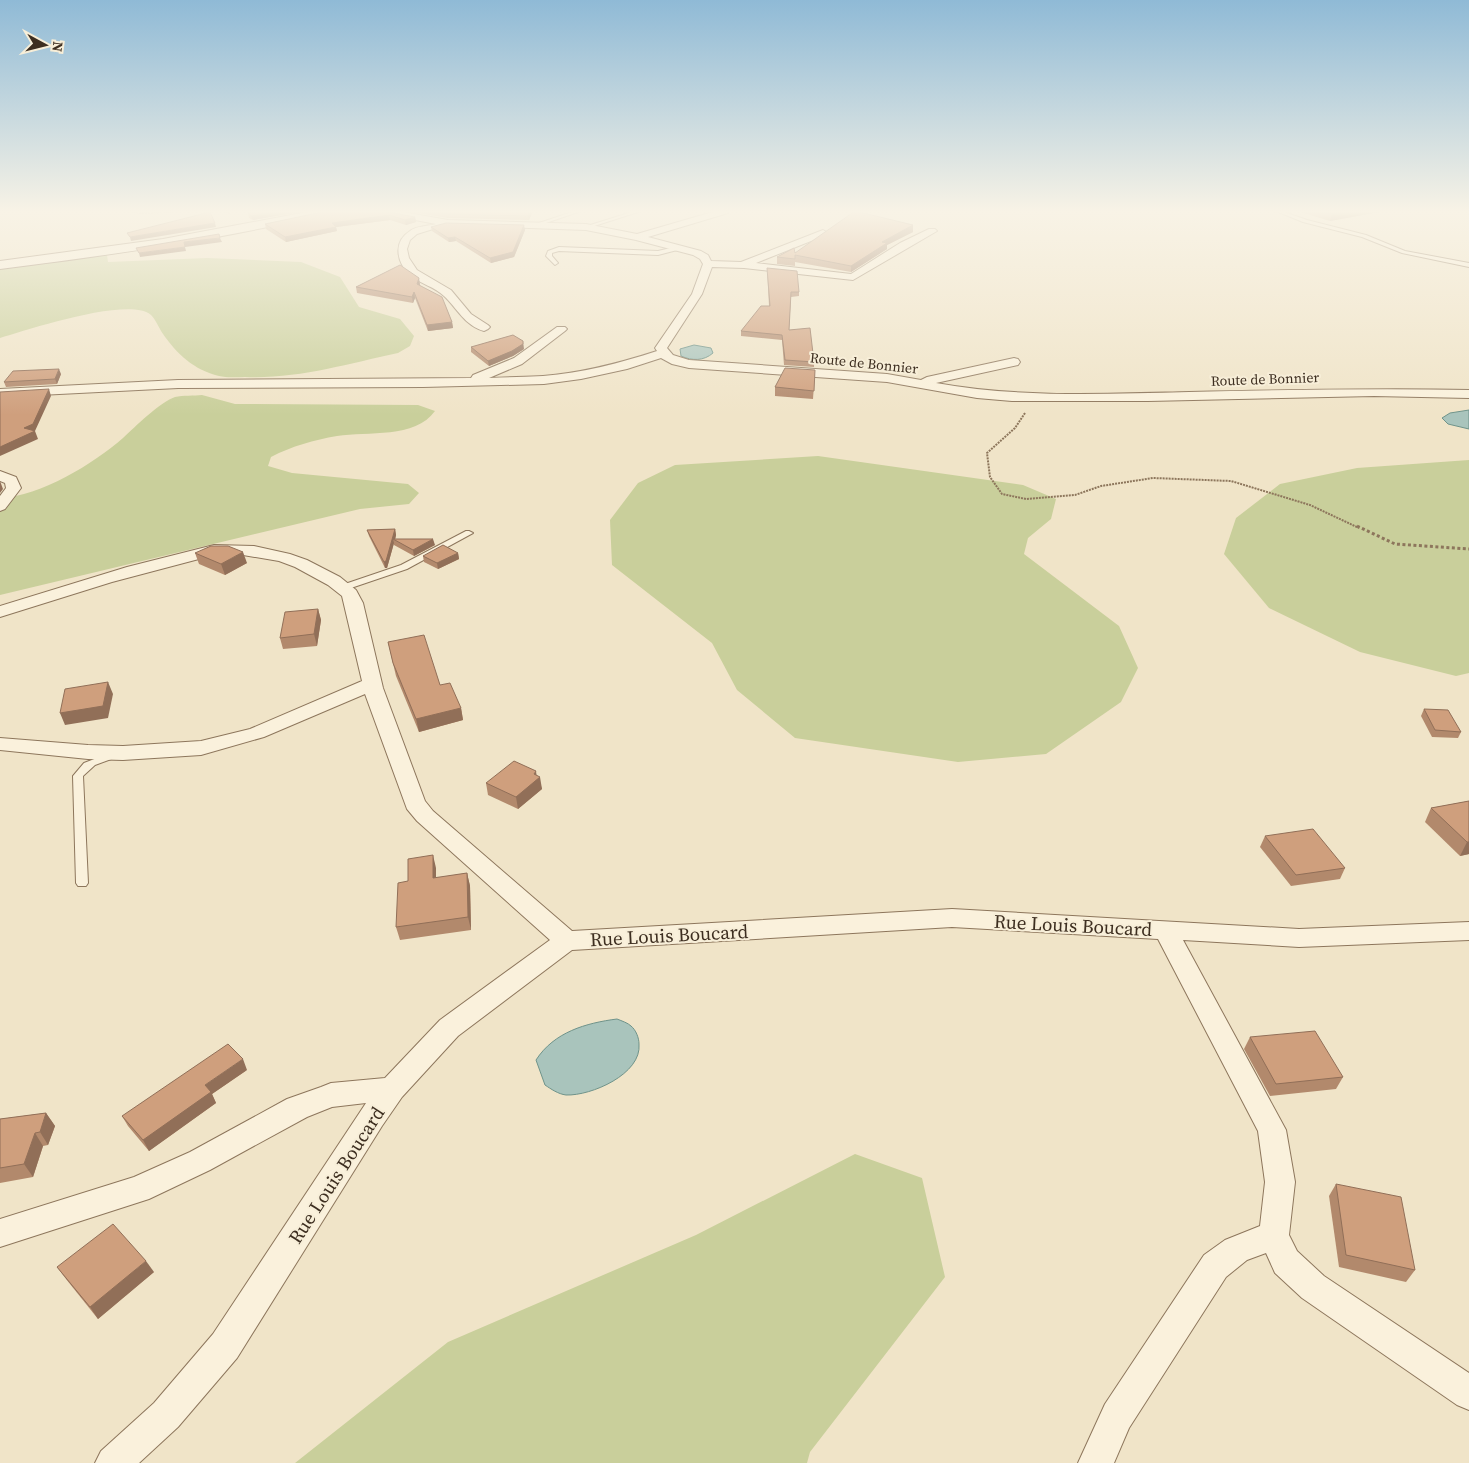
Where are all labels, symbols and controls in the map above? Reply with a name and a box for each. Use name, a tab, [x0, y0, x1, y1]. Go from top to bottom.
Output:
north arrow	[20, 20, 70, 70]
text: N	[47, 40, 68, 53]
street label: Route de Bonnier	[809, 347, 919, 379]
street label: Route de Bonnier	[1210, 367, 1320, 391]
street label: Rue Louis Boucard	[993, 908, 1153, 942]
street label: Rue Louis Boucard	[589, 918, 749, 952]
street label: Rue Louis Boucard	[282, 1101, 390, 1249]

